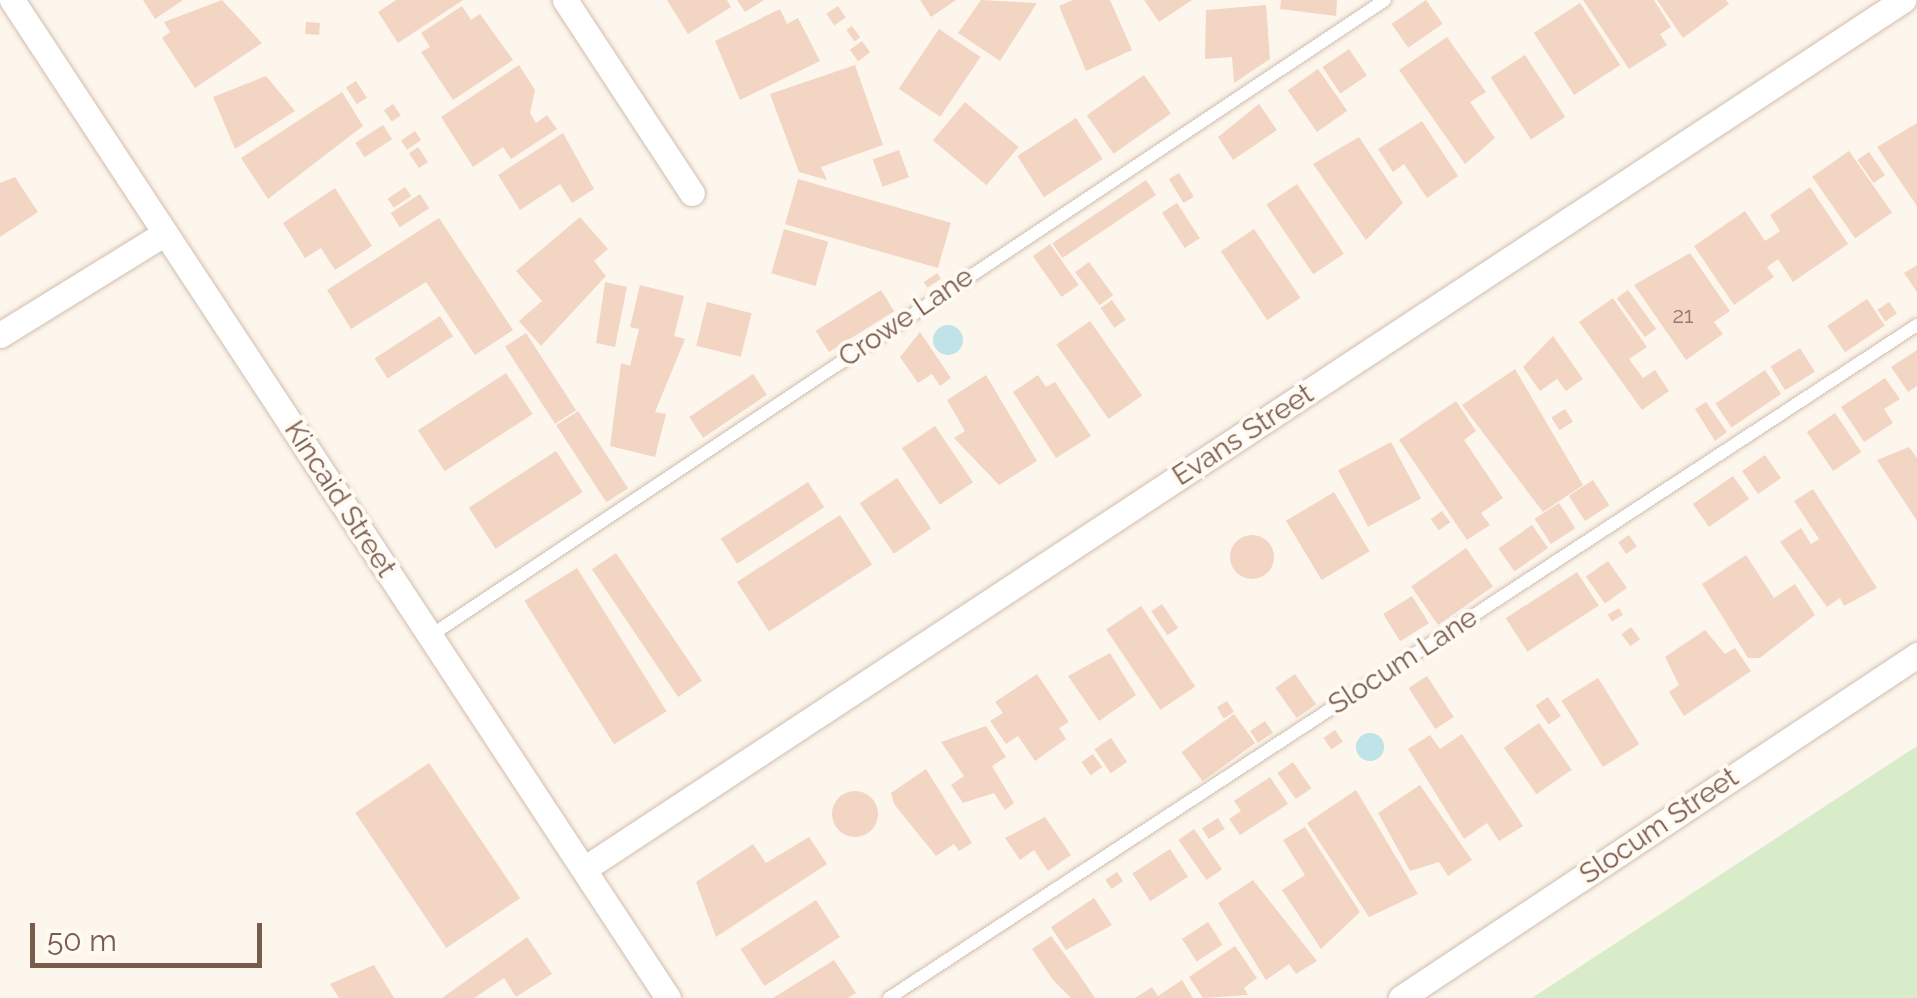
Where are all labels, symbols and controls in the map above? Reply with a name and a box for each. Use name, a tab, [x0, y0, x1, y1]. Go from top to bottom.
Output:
street label: Crowe Lane	[832, 260, 980, 374]
house number: 21	[1673, 303, 1693, 329]
street label: Evans Street	[1166, 377, 1320, 493]
street label: Kincaid Street	[277, 415, 403, 583]
street label: Slocum Lane	[1322, 600, 1484, 722]
street label: Slocum Street	[1573, 761, 1745, 891]
scale bar	[35, 903, 268, 965]
text: 50 m	[47, 923, 117, 958]

